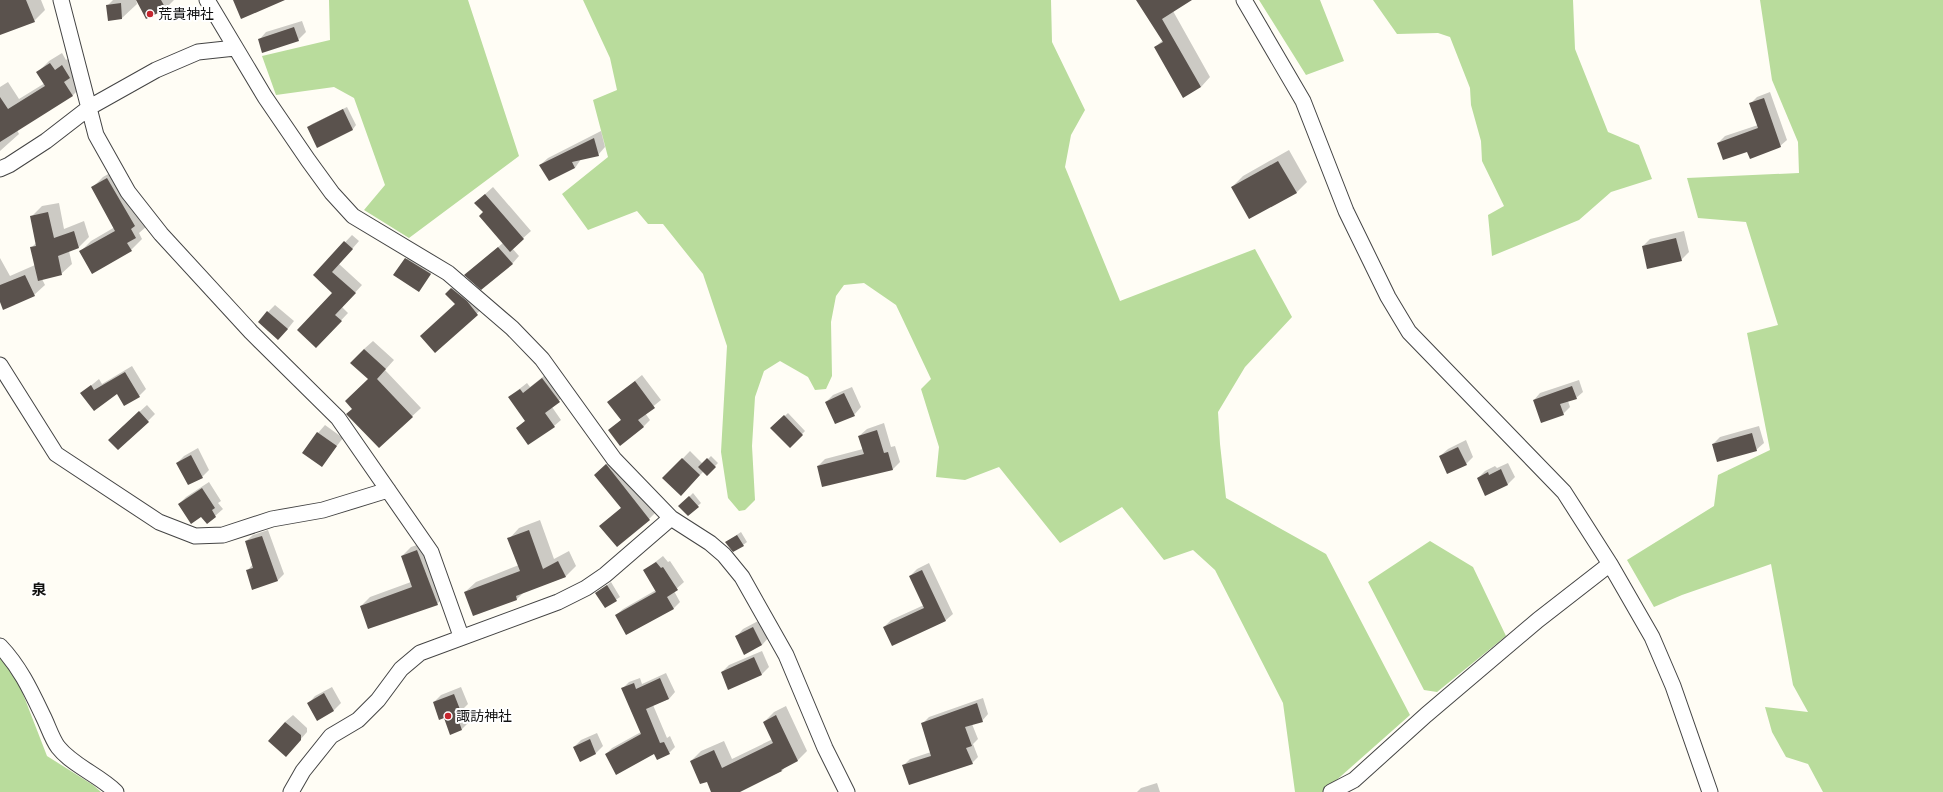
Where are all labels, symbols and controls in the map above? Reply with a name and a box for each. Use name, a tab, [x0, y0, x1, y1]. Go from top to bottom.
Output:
place label: 荒貴神社	[158, 7, 214, 22]
marker: 荒貴神社	[145, 9, 155, 19]
district label: 泉	[31, 582, 47, 598]
place label: 諏訪神社	[456, 709, 512, 724]
marker: 諏訪神社	[443, 711, 453, 721]

